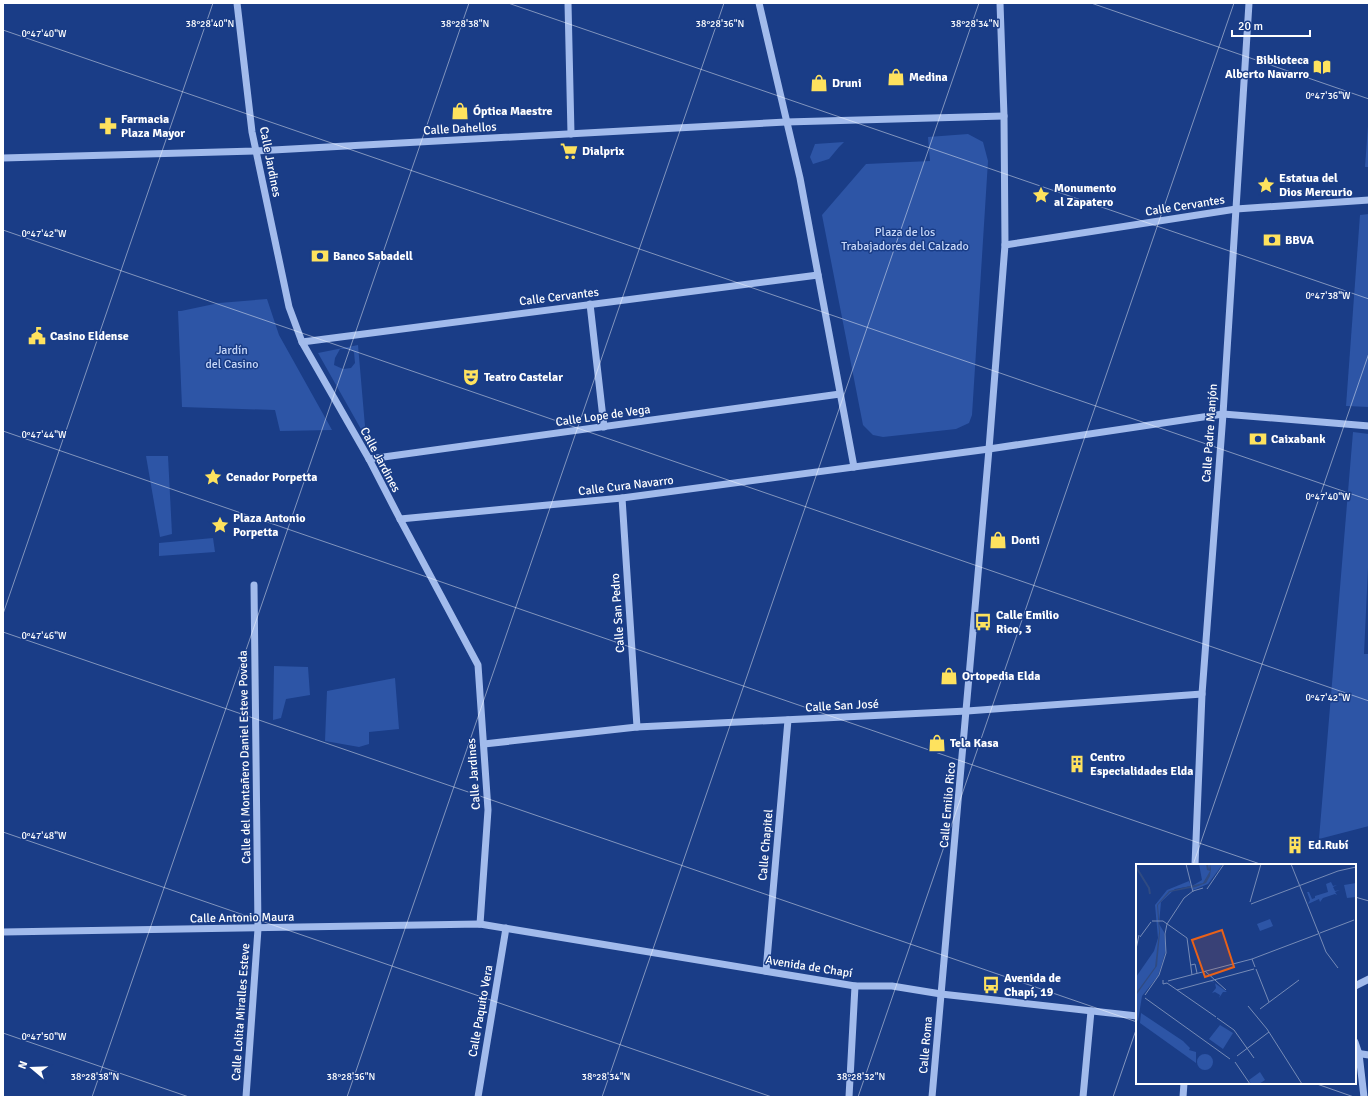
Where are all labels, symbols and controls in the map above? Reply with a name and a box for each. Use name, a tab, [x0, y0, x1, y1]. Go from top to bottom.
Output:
scale bar	[1232, 12, 1310, 38]
text: 38°28'40"N	[186, 18, 234, 30]
text: 38°28'38"N	[441, 18, 489, 30]
text: 38°28'36"N	[696, 18, 744, 30]
text: 38°28'34"N	[951, 18, 999, 30]
text: 20 m	[1238, 19, 1263, 34]
text: 0°47'40"W	[21, 28, 67, 40]
place label: Biblioteca Alberto Navarro	[1225, 53, 1309, 82]
library icon: Biblioteca Alberto Navarro	[1312, 57, 1332, 77]
shop icon: Medina	[886, 67, 906, 87]
place label: Medina	[909, 70, 948, 85]
shop icon: Druni	[809, 73, 829, 93]
place label: Druni	[832, 76, 862, 91]
text: 0°47'36"W	[1305, 90, 1351, 102]
shop icon: Óptica Maestre	[450, 101, 470, 121]
place label: Óptica Maestre	[473, 104, 552, 119]
place label: Farmacia Plaza Mayor	[121, 112, 185, 141]
pharmacy icon: Farmacia Plaza Mayor	[98, 116, 118, 136]
street label: Calle Dahellos	[423, 120, 497, 138]
street label: Calle Jardines	[256, 125, 284, 199]
supermarket icon: Dialprix	[559, 141, 579, 161]
place label: Dialprix	[582, 144, 625, 159]
place label: Estatua del Dios Mercurio	[1279, 171, 1352, 200]
place icon: Estatua del Dios Mercurio	[1256, 175, 1276, 195]
place label: Monumento al Zapatero	[1054, 181, 1116, 210]
place icon: Monumento al Zapatero	[1031, 185, 1051, 205]
street label: Calle Cervantes	[1144, 192, 1226, 220]
park label: Plaza de los Trabajadores del Calzado	[841, 225, 969, 254]
text: 0°47'42"W	[21, 228, 67, 240]
bank icon: BBVA	[1262, 230, 1282, 250]
place label: BBVA	[1285, 233, 1314, 248]
bank icon: Banco Sabadell	[310, 246, 330, 266]
place label: Banco Sabadell	[333, 249, 413, 264]
street label: Calle Cervantes	[518, 285, 600, 309]
text: 0°47'38"W	[1305, 290, 1351, 302]
public building icon: Casino Eldense	[27, 326, 47, 346]
place label: Casino Eldense	[50, 329, 129, 344]
park label: Jardín del Casino	[205, 343, 259, 372]
theatre icon: Teatro Castelar	[461, 367, 481, 387]
place label: Teatro Castelar	[484, 370, 563, 385]
street label: Calle Padre Manjón	[1199, 383, 1221, 483]
street label: Calle Lope de Vega	[555, 402, 651, 430]
street label: Calle Jardines	[357, 425, 403, 495]
text: 0°47'44"W	[21, 429, 67, 441]
bank icon: Caixabank	[1248, 429, 1268, 449]
place label: Caixabank	[1271, 432, 1326, 447]
place icon: Cenador Porpetta	[203, 467, 223, 487]
place label: Cenador Porpetta	[226, 470, 317, 485]
street label: Calle Cura Navarro	[577, 473, 675, 499]
text: 0°47'40"W	[1305, 491, 1351, 503]
place label: Plaza Antonio Porpetta	[233, 511, 306, 540]
place icon: Plaza Antonio Porpetta	[210, 515, 230, 535]
shop icon: Donti	[988, 530, 1008, 550]
place label: Donti	[1011, 533, 1040, 548]
street label: Calle San Pedro	[608, 573, 628, 653]
place label: Calle Emilio Rico, 3	[996, 608, 1059, 637]
bus stop icon: Calle Emilio Rico, 3	[973, 612, 993, 632]
text: 0°47'46"W	[21, 630, 67, 642]
street label: Calle del Montañero Daniel Esteve Poveda	[236, 650, 254, 864]
shop icon: Ortopedia Elda	[939, 666, 959, 686]
place label: Ortopedia Elda	[962, 669, 1040, 684]
text: 0°47'42"W	[1305, 692, 1351, 704]
street label: Calle San José	[805, 697, 879, 715]
shop icon: Tela Kasa	[927, 733, 947, 753]
place label: Tela Kasa	[950, 736, 999, 751]
street label: Calle Jardines	[464, 738, 484, 810]
place label: Centro Especialidades Elda	[1090, 750, 1193, 779]
building icon: Centro Especialidades Elda	[1067, 754, 1087, 774]
street label: Calle Emilio Rico	[937, 761, 959, 849]
street label: Calle Chapitel	[755, 808, 777, 881]
text: 0°47'48"W	[21, 830, 67, 842]
building icon: Ed.Rubí	[1285, 835, 1305, 855]
place label: Ed.Rubí	[1308, 838, 1349, 853]
inset map	[1136, 864, 1356, 1084]
street label: Calle Antonio Maura	[190, 910, 294, 926]
street label: Calle Lolita Miralles Esteve	[229, 943, 253, 1081]
street label: Avenida de Chapí	[764, 953, 854, 981]
street label: Calle Paquito Vera	[466, 964, 496, 1058]
place label: Avenida de Chapí, 19	[1004, 971, 1061, 1000]
bus stop icon: Avenida de Chapí, 19	[981, 975, 1001, 995]
street label: Calle Roma	[916, 1016, 936, 1074]
text: 0°47'50"W	[21, 1031, 67, 1043]
north arrow	[12, 1048, 52, 1088]
text: N	[16, 1059, 30, 1071]
text: 38°28'38"N	[71, 1071, 119, 1083]
text: 38°28'36"N	[327, 1071, 375, 1083]
text: 38°28'34"N	[582, 1071, 630, 1083]
text: 38°28'32"N	[837, 1071, 885, 1083]

